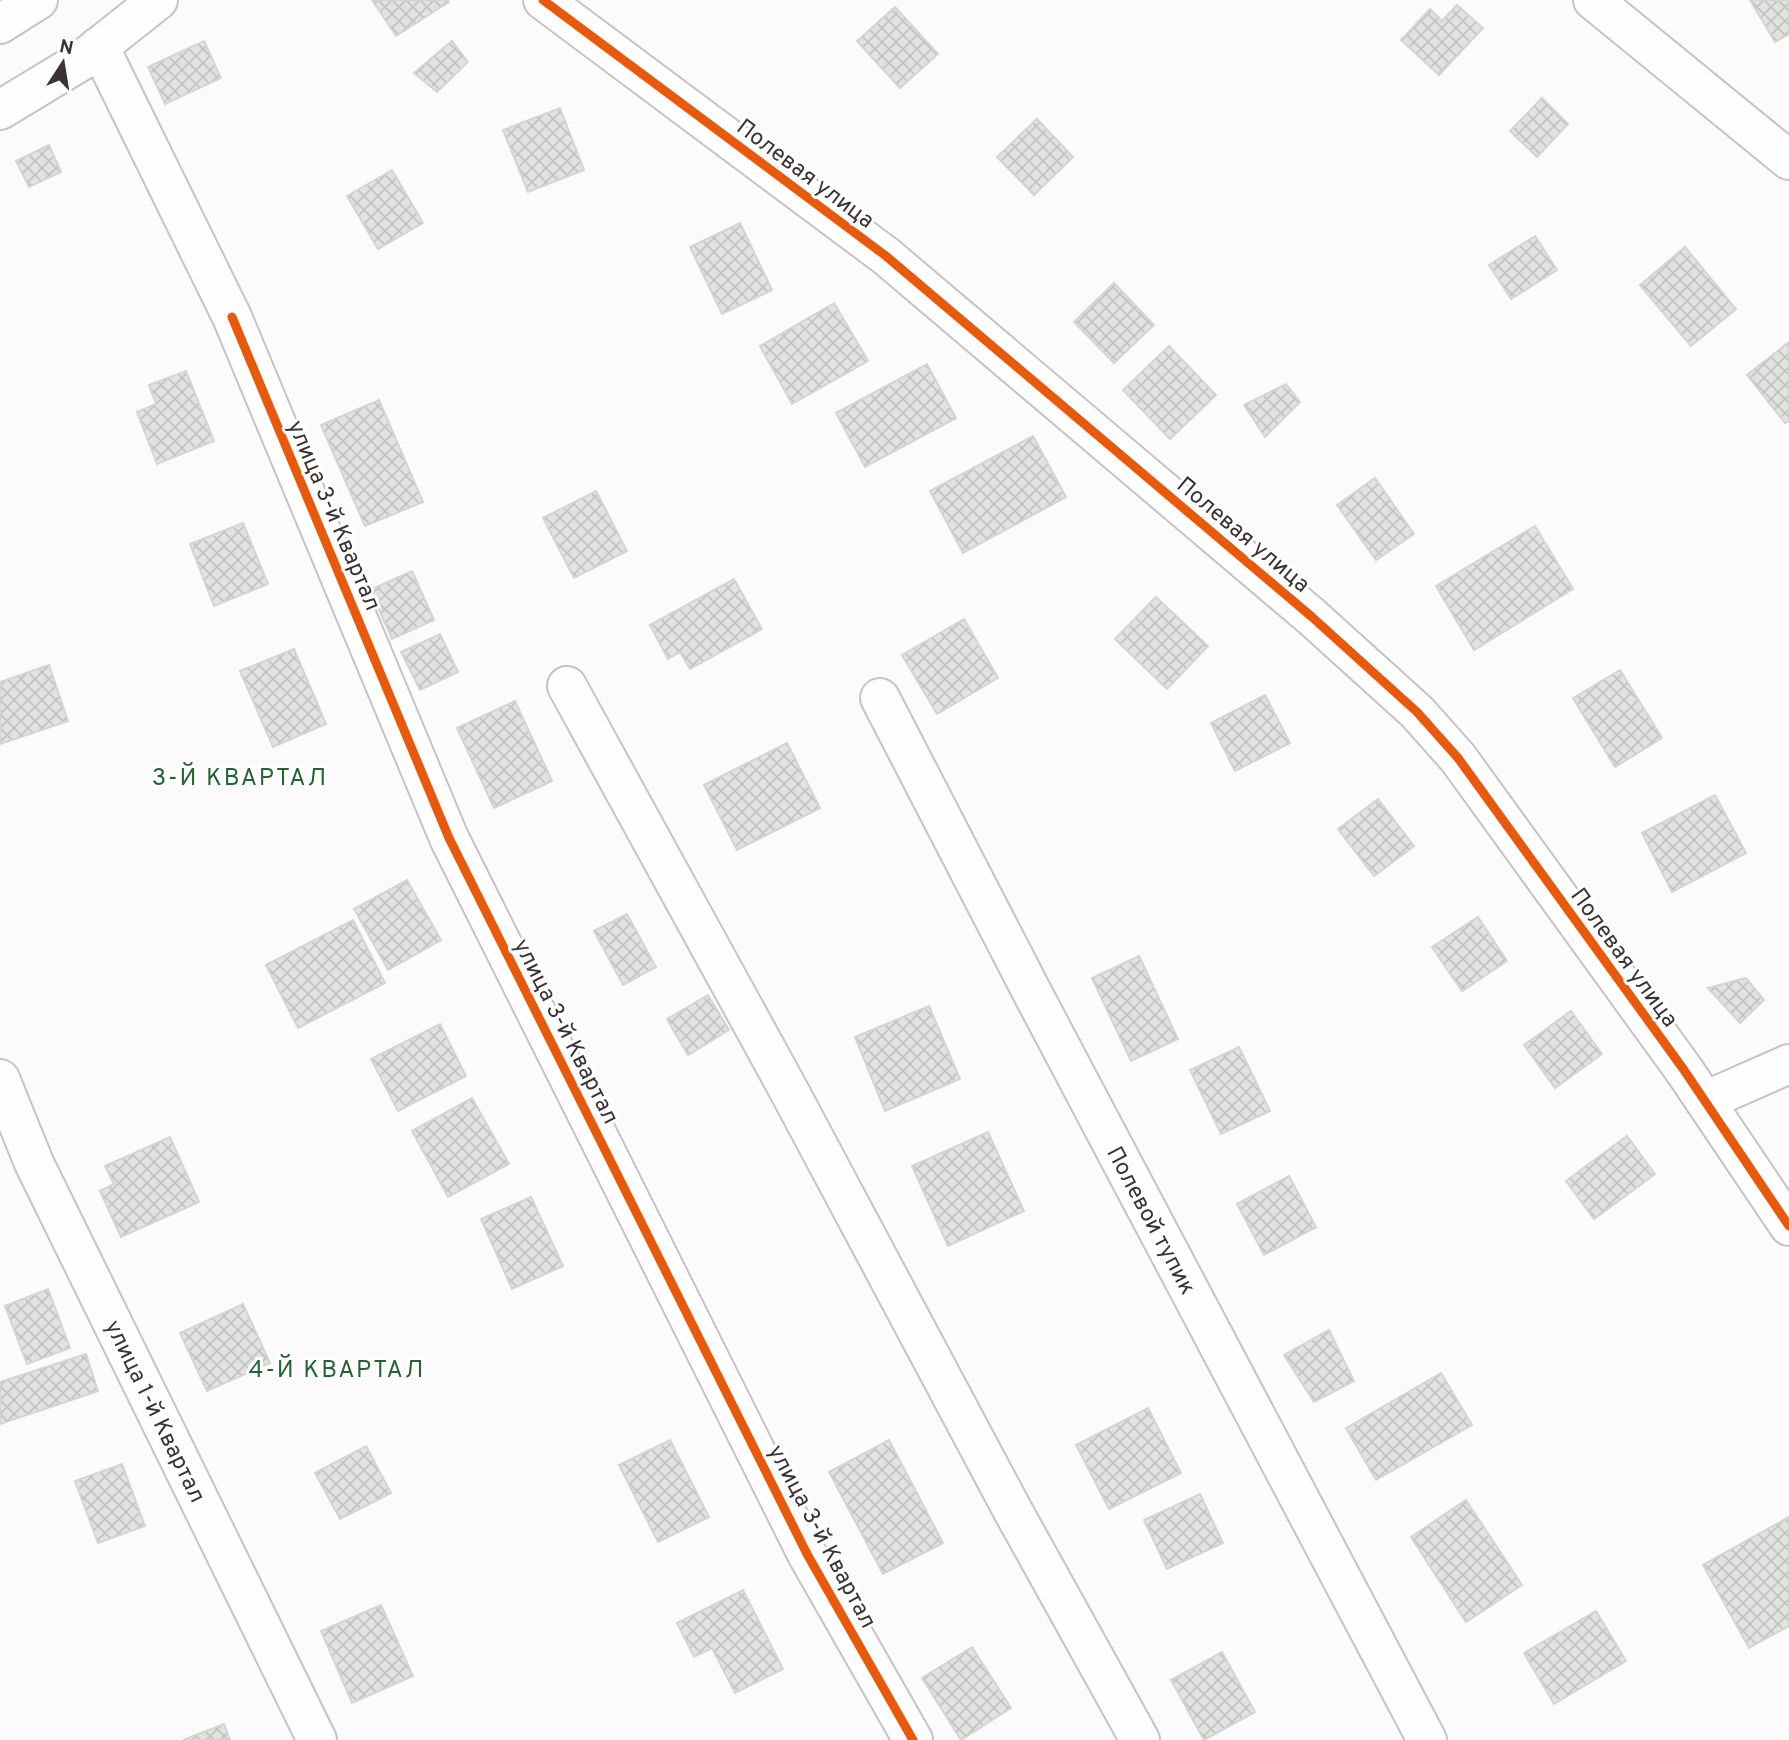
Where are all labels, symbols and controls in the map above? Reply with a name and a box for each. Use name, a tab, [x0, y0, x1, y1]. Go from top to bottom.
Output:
north arrow	[28, 28, 98, 98]
text: N	[57, 35, 75, 61]
street label: Полевая улица	[730, 114, 879, 236]
street label: улица 3-й Квартал	[280, 416, 386, 615]
street label: Полевая улица	[1170, 472, 1315, 600]
district label: 3-Й КВАРТАЛ	[152, 762, 328, 794]
street label: Полевая улица	[1563, 883, 1683, 1034]
street label: улица 3-й Квартал	[506, 935, 624, 1130]
street label: Полевой тупик	[1099, 1142, 1201, 1300]
street label: улица 1-й Квартал	[97, 1316, 211, 1508]
district label: 4-Й КВАРТАЛ	[249, 1354, 425, 1386]
street label: улица 3-й Квартал	[760, 1440, 881, 1634]

